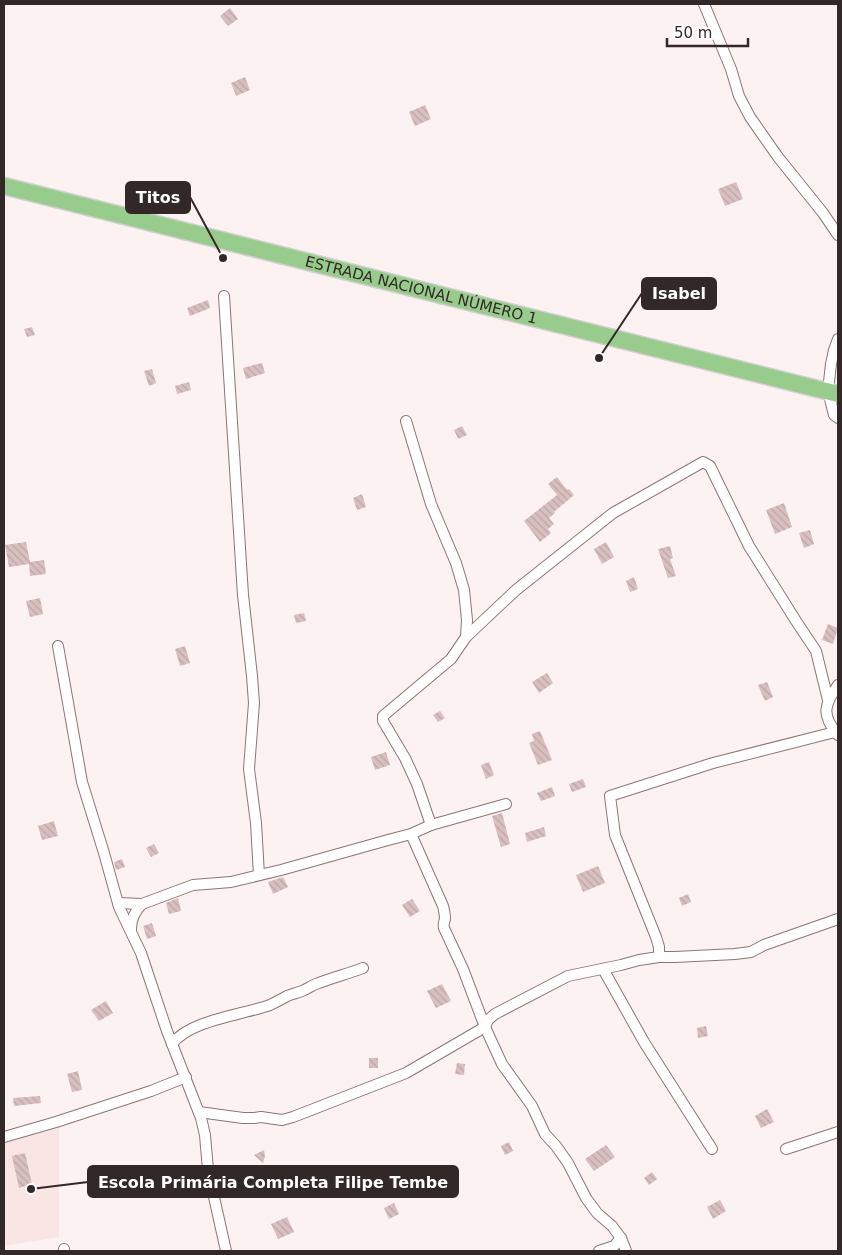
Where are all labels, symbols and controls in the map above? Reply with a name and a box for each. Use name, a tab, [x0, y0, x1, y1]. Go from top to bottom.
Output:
scale bar	[667, 15, 748, 47]
text: 50 m	[674, 24, 712, 42]
callout: Titos	[126, 182, 190, 213]
text: Titos	[136, 188, 180, 207]
street label: ESTRADA NACIONAL NÚMERO 1	[303, 252, 539, 328]
callout: Isabel	[642, 278, 716, 309]
text: Isabel	[652, 284, 706, 303]
callout: Escola Primária Completa Filipe Tembe	[88, 1166, 458, 1197]
text: Escola Primária Completa Filipe Tembe	[98, 1173, 448, 1192]

